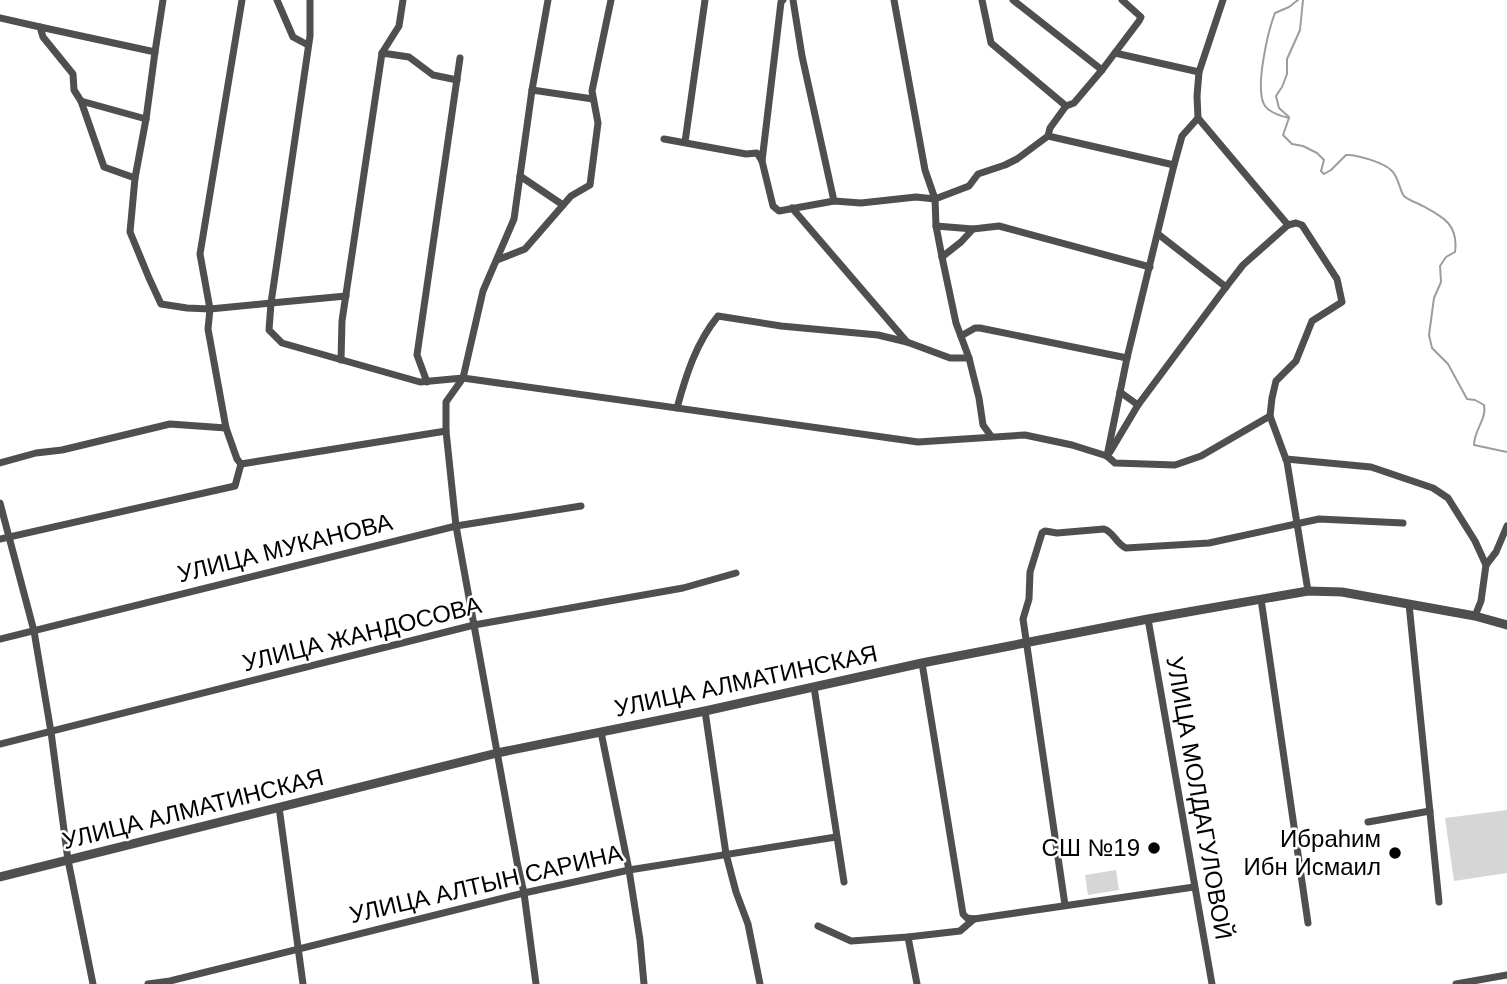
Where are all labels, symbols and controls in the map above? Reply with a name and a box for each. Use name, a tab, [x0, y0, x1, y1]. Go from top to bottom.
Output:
street label: УЛИЦА МУКАНОВА	[175, 508, 395, 587]
street label: УЛИЦА ЖАНДОСОВА	[240, 591, 484, 676]
street label: УЛИЦА АЛМАТИНСКАЯ	[612, 639, 880, 722]
street label: УЛИЦА МОЛДАГУЛОВОЙ	[1161, 654, 1238, 942]
street label: УЛИЦА АЛМАТИНСКАЯ	[60, 763, 326, 854]
place label: Ибраһим Ибн Исмаил	[1244, 825, 1381, 880]
place label: СШ №19	[1042, 834, 1140, 861]
street label: УЛИЦА АЛТЫН САРИНА	[347, 839, 625, 928]
marker: СШ №19	[1146, 840, 1162, 856]
marker: Ибраһим Ибн Исмаил	[1387, 845, 1403, 861]

